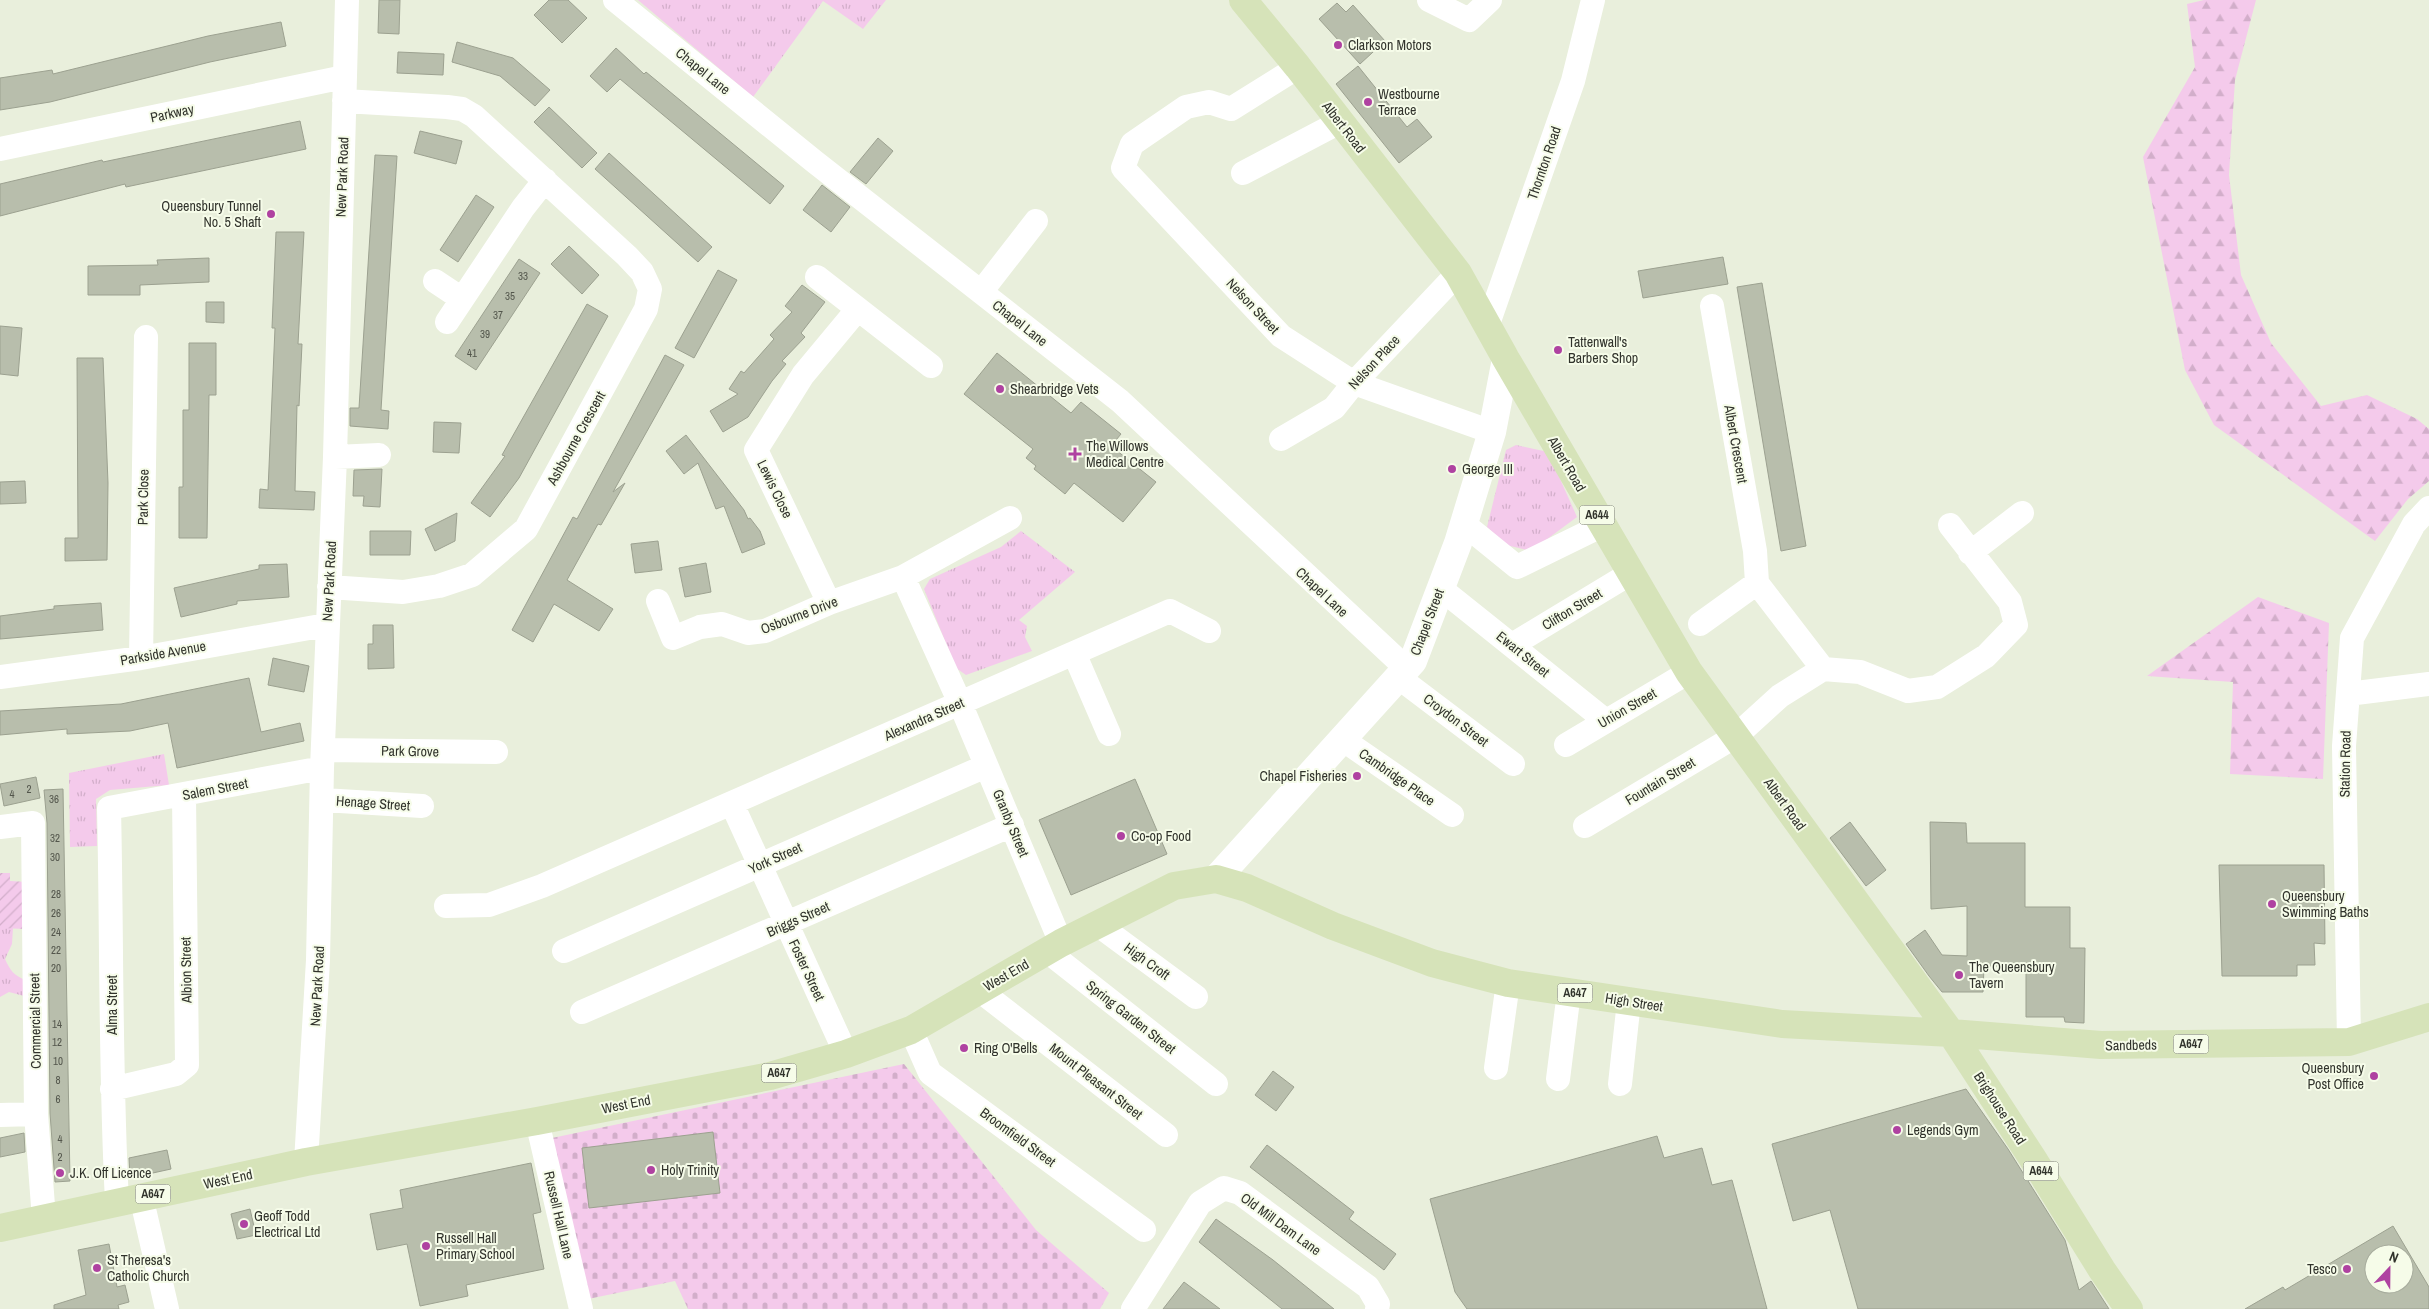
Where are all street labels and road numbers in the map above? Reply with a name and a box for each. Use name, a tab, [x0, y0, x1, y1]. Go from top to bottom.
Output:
street label: Chapel Lane	[672, 44, 734, 98]
street label: Albert Road	[1318, 97, 1370, 156]
street label: Parkway	[149, 100, 196, 126]
street label: Thornton Road	[1523, 124, 1565, 202]
street label: New Park Road	[332, 137, 352, 217]
street label: Nelson Street	[1223, 274, 1283, 338]
street label: Chapel Lane	[989, 296, 1051, 350]
street label: Nelson Place	[1344, 331, 1404, 393]
street label: Ashbourne Crescent	[542, 388, 609, 489]
street label: Albert Crescent	[1720, 402, 1752, 485]
street label: Albert Road	[1544, 432, 1590, 495]
street label: Lewis Close	[753, 457, 797, 521]
street label: Park Close	[134, 469, 152, 525]
road number: A644	[1580, 506, 1614, 524]
street label: New Park Road	[318, 540, 340, 622]
street label: Chapel Lane	[1292, 563, 1352, 621]
street label: Clifton Street	[1539, 584, 1605, 634]
street label: Chapel Street	[1406, 586, 1448, 658]
street label: Osbourne Drive	[758, 592, 840, 638]
street label: Ewart Street	[1493, 627, 1553, 681]
street label: Parkside Avenue	[119, 637, 207, 669]
street label: Union Street	[1595, 684, 1659, 732]
street label: Croydon Street	[1420, 690, 1492, 750]
street label: Alexandra Street	[880, 693, 967, 745]
street label: Station Road	[2335, 730, 2355, 798]
street label: Park Grove	[381, 741, 439, 761]
street label: Cambridge Place	[1356, 744, 1438, 810]
street label: Fountain Street	[1622, 753, 1698, 809]
street label: Albert Road	[1759, 773, 1810, 834]
street label: Salem Street	[181, 774, 249, 804]
street label: Granby Street	[989, 787, 1033, 859]
street label: Henage Street	[335, 791, 411, 815]
street label: York Street	[746, 838, 804, 878]
street label: Briggs Street	[764, 897, 832, 941]
street label: Foster Street	[785, 936, 829, 1004]
street label: Albion Street	[176, 937, 196, 1004]
street label: High Croft	[1121, 938, 1173, 984]
street label: New Park Road	[306, 945, 328, 1027]
street label: West End	[980, 955, 1032, 995]
street label: Commercial Street	[25, 973, 45, 1069]
street label: Alma Street	[103, 975, 121, 1036]
street label: Spring Garden Street	[1082, 976, 1180, 1058]
road number: A647	[1558, 984, 1592, 1002]
street label: High Street	[1604, 989, 1664, 1015]
road number: A647	[2174, 1034, 2208, 1054]
street label: Sandbeds	[2105, 1036, 2157, 1054]
street label: Mount Pleasant Street	[1046, 1039, 1146, 1123]
road number: A647	[762, 1064, 796, 1082]
street label: Brighouse Road	[1970, 1068, 2030, 1148]
street label: West End	[600, 1090, 652, 1118]
street label: Broomfield Street	[977, 1103, 1059, 1171]
road number: A644	[2024, 1162, 2058, 1180]
street label: West End	[202, 1165, 254, 1193]
street label: Russell Hall Lane	[540, 1169, 578, 1261]
road number: A647	[136, 1184, 170, 1204]
street label: Old Mill Dam Lane	[1237, 1189, 1325, 1259]

